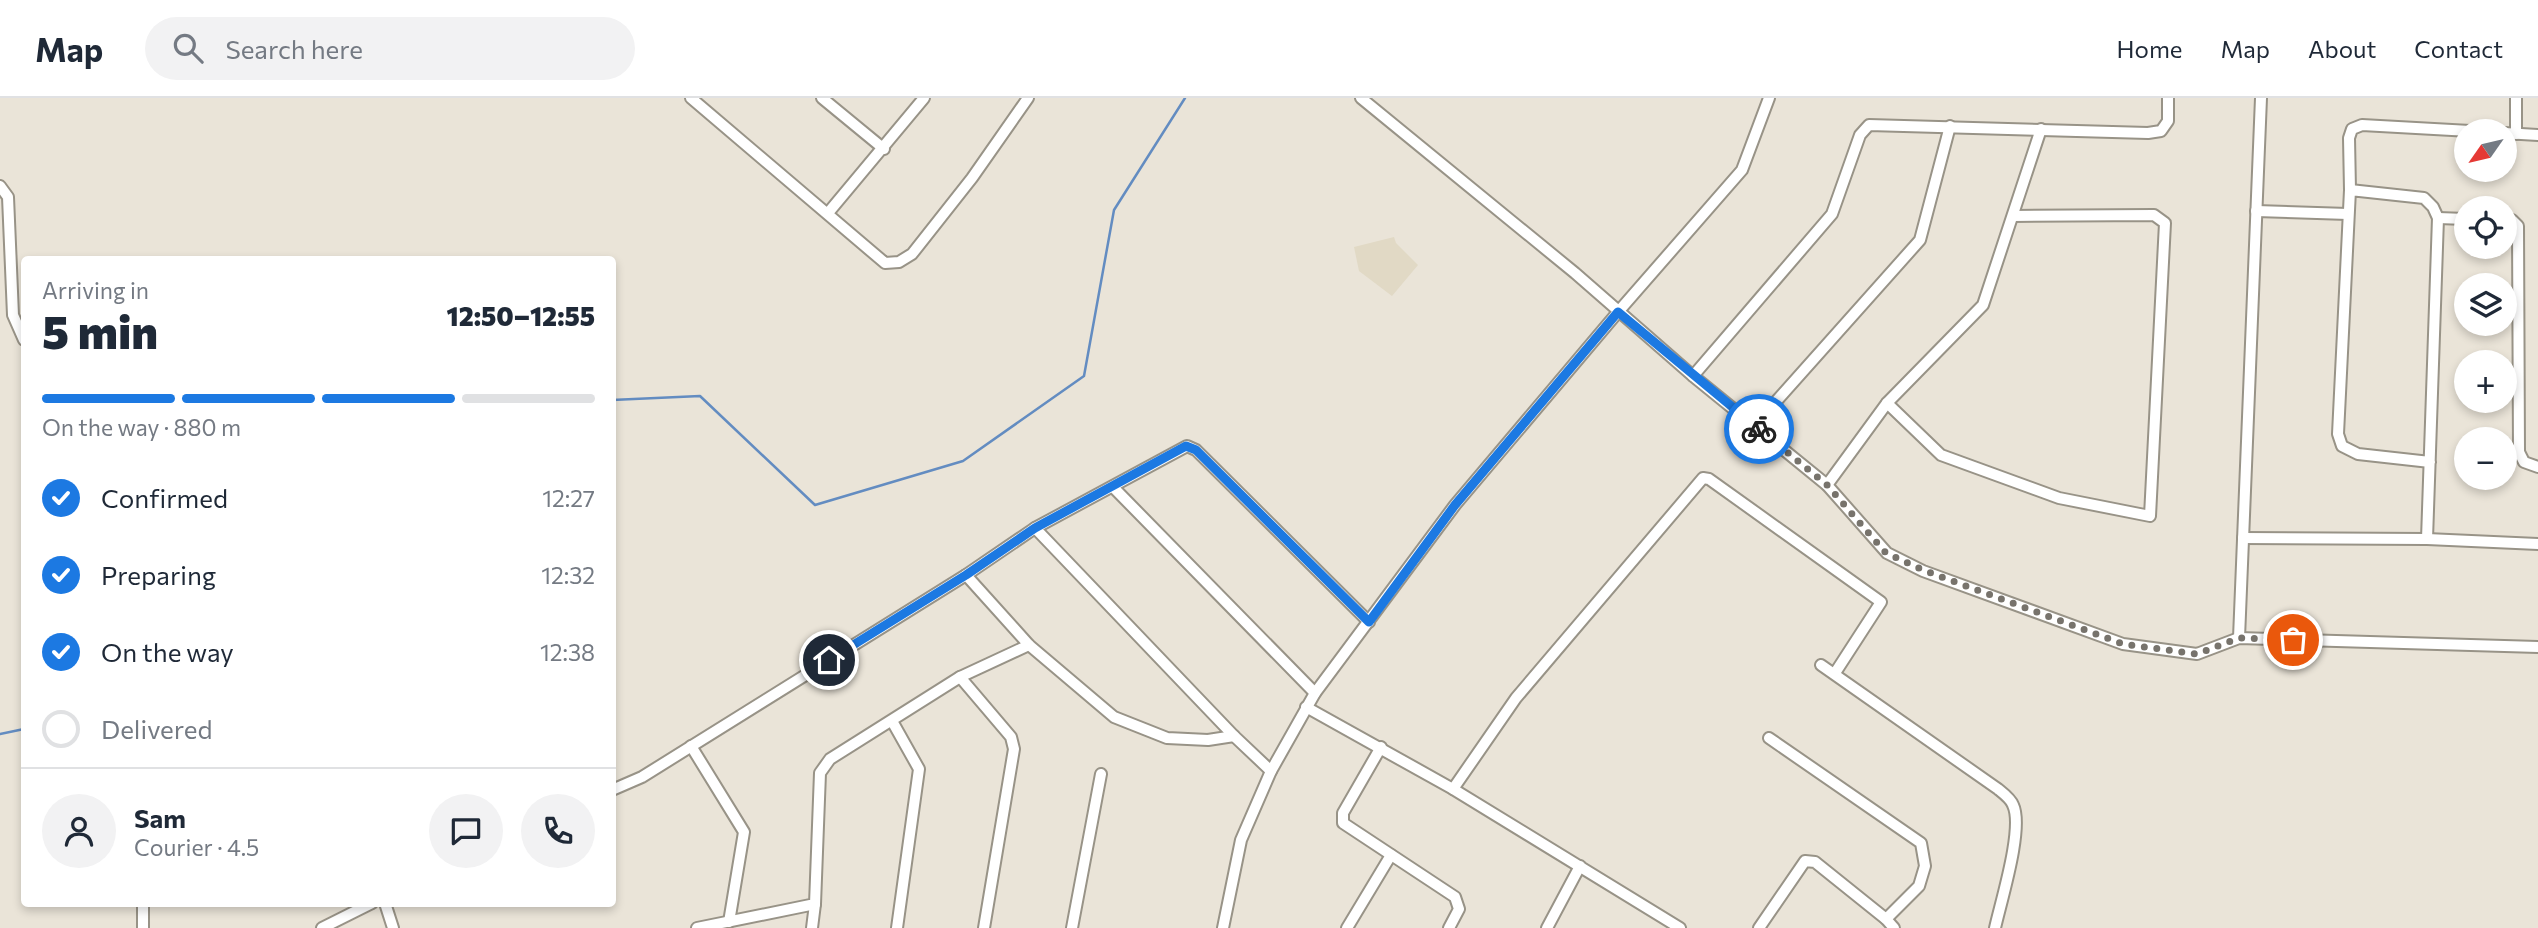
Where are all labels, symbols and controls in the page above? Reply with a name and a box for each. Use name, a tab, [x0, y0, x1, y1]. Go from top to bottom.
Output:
search box	[145, 17, 635, 80]
text: Map	[35, 28, 103, 69]
icon: search	[169, 29, 207, 67]
text: Search here	[225, 33, 363, 64]
text: Home	[2117, 34, 2183, 63]
text: Map	[2221, 34, 2270, 63]
text: About	[2308, 34, 2376, 63]
text: Contact	[2414, 34, 2503, 63]
north arrow	[2454, 119, 2516, 182]
map controls	[2454, 119, 2517, 490]
button: locate	[2454, 196, 2517, 259]
button: layers	[2454, 273, 2517, 336]
text: Arriving in	[42, 276, 149, 304]
text: 12:50–12:55	[447, 300, 595, 331]
text: 5 min	[42, 302, 158, 358]
button: +	[2454, 350, 2517, 413]
courier	[1724, 394, 1794, 464]
icon: bike	[1740, 410, 1778, 448]
text: On the way · 880 m	[42, 413, 241, 441]
button: −	[2454, 427, 2517, 490]
icon: check	[42, 479, 80, 517]
text: Confirmed	[101, 482, 228, 513]
text: 12:27	[542, 484, 595, 512]
icon: check	[42, 556, 80, 594]
text: Preparing	[101, 559, 216, 590]
text: 12:32	[541, 561, 595, 589]
pin	[2263, 610, 2323, 670]
icon: bag	[2274, 621, 2312, 659]
pin	[799, 630, 859, 690]
icon: check	[42, 633, 80, 671]
text: On the way	[101, 636, 234, 667]
text: 12:38	[540, 638, 595, 666]
icon: home	[810, 641, 848, 679]
text: Delivered	[101, 713, 212, 744]
button: person	[42, 794, 116, 868]
button: chat	[429, 794, 503, 868]
button: phone	[521, 794, 595, 868]
text: Sam	[134, 802, 186, 833]
text: Courier · 4.5	[134, 833, 259, 861]

